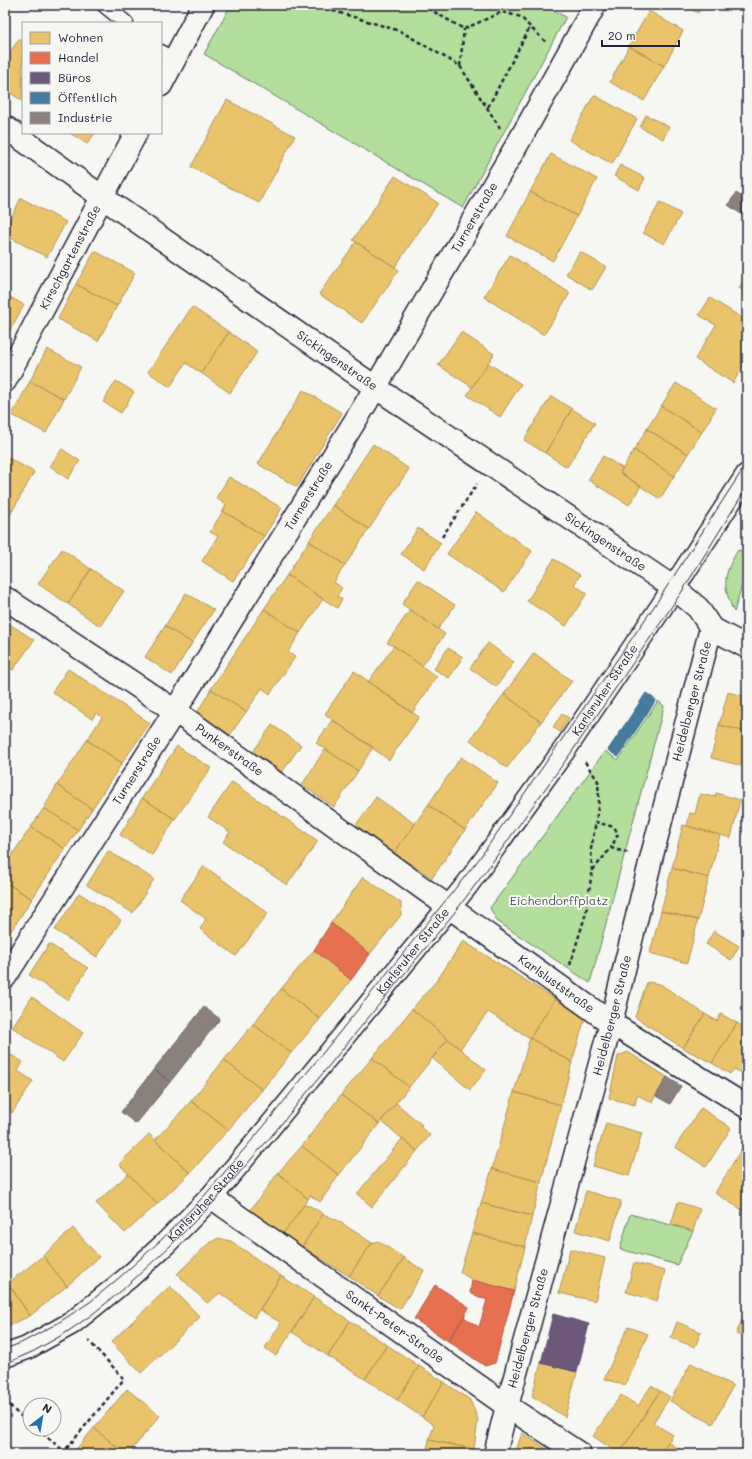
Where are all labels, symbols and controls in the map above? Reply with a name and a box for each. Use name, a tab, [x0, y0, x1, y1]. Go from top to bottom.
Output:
legend	[22, 22, 162, 134]
scale bar	[602, 22, 679, 48]
text: 20 m	[608, 27, 636, 43]
text: Wohnen	[58, 29, 103, 45]
text: Handel	[58, 49, 99, 65]
text: Büros	[58, 69, 91, 85]
text: Öffentlich	[58, 89, 117, 105]
text: Industrie	[58, 109, 112, 125]
street label: Turnerstraße	[447, 179, 500, 255]
street label: Kirschgartenstraße	[35, 202, 104, 312]
street label: Sickingenstraße	[294, 326, 381, 393]
street label: Turnerstraße	[280, 457, 335, 533]
street label: Sickingenstraße	[562, 508, 650, 574]
street label: Heidelberger Straße	[668, 639, 714, 763]
street label: Karlsruher Straße	[567, 641, 641, 738]
street label: Punkerstraße	[193, 719, 267, 779]
street label: Turnerstraße	[108, 732, 164, 808]
park label: Eichendorffplatz	[510, 892, 609, 908]
street label: Karlsruher Straße	[372, 904, 452, 997]
street label: Karlsluststraße	[516, 950, 598, 1016]
street label: Heidelberger Straße	[588, 953, 634, 1077]
street label: Karlsruher Straße	[163, 1155, 247, 1244]
street label: Heidelberger Straße	[503, 1266, 551, 1390]
street label: Sankt-Peter-Straße	[343, 1286, 448, 1366]
north arrow	[22, 1397, 62, 1437]
text: N	[40, 1399, 55, 1417]

